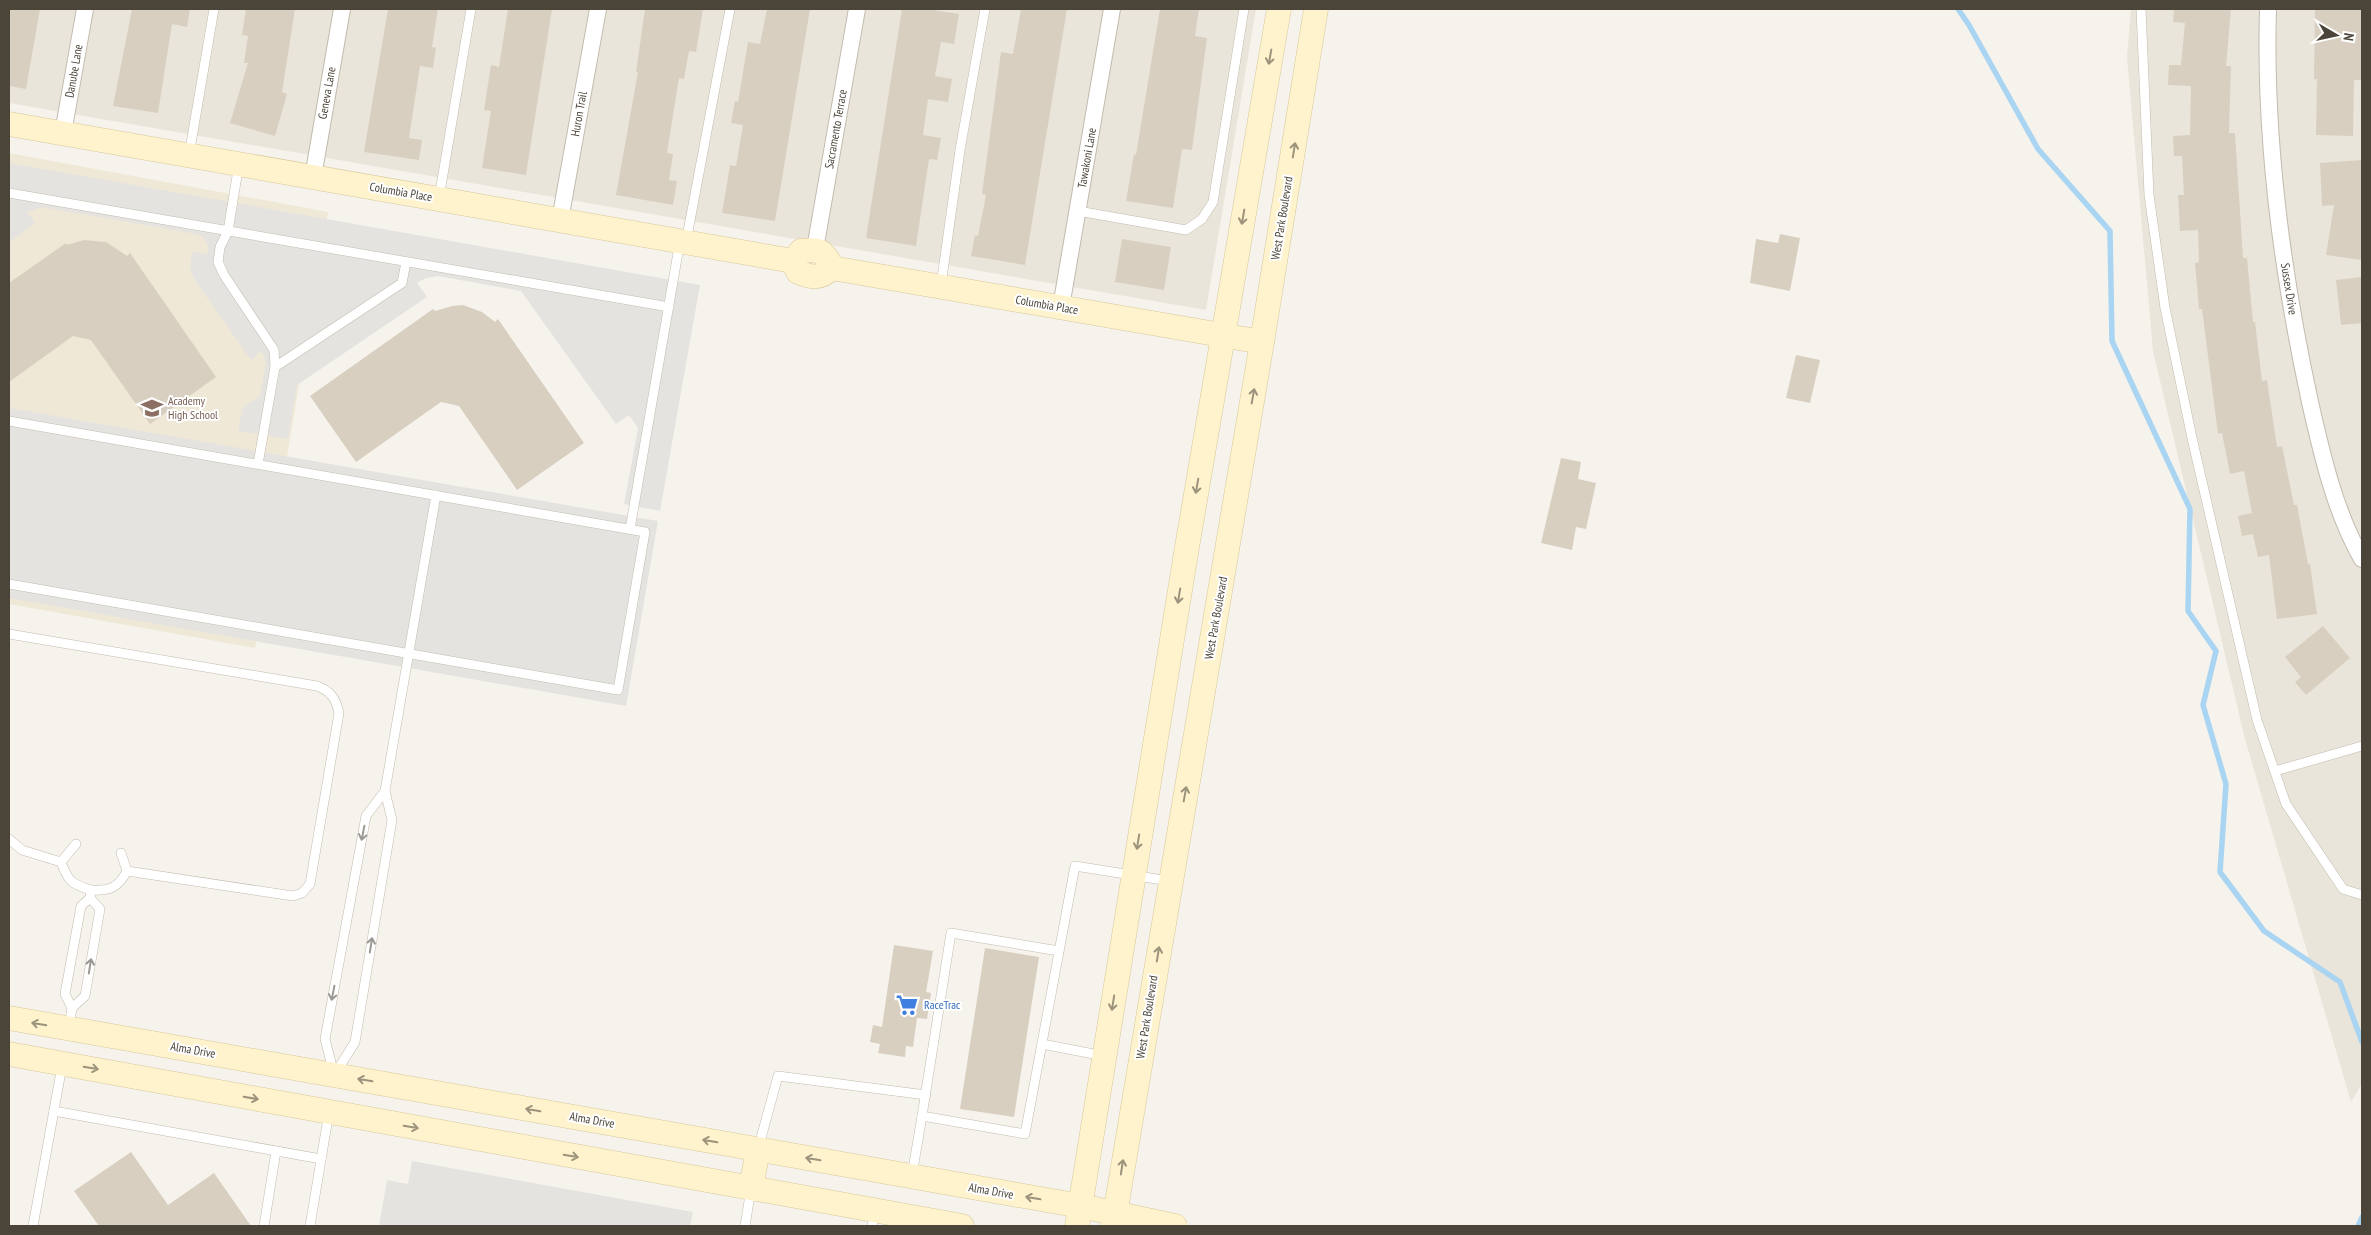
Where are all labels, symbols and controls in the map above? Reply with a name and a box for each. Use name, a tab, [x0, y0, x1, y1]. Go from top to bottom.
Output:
north arrow	[2311, 10, 2361, 60]
text: N	[2339, 32, 2358, 42]
street label: Danube Lane	[61, 43, 86, 99]
one-way arrow	[1265, 48, 1275, 64]
street label: Geneva Lane	[315, 66, 338, 120]
street label: Sacramento Terrace	[821, 88, 850, 170]
street label: Huron Trail	[567, 90, 590, 138]
street label: Tawakoni Lane	[1074, 127, 1099, 189]
one-way arrow	[1289, 142, 1299, 158]
street label: West Park Boulevard	[1268, 175, 1295, 261]
street label: Columbia Place	[369, 179, 434, 204]
one-way arrow	[1238, 209, 1248, 225]
street label: Sussex Drive	[2278, 262, 2301, 316]
street label: Columbia Place	[1015, 292, 1080, 317]
one-way arrow	[1249, 389, 1259, 405]
place label: Academy High School	[168, 393, 218, 422]
school or university icon: Academy High School	[139, 395, 165, 421]
one-way arrow	[1192, 477, 1202, 493]
street label: West Park Boulevard	[1201, 575, 1230, 661]
one-way arrow	[1173, 587, 1183, 603]
one-way arrow	[1180, 787, 1190, 803]
one-way arrow	[358, 825, 368, 841]
one-way arrow	[1133, 834, 1143, 850]
one-way arrow	[366, 938, 376, 954]
one-way arrow	[1153, 947, 1163, 963]
one-way arrow	[86, 959, 96, 975]
street label: West Park Boulevard	[1133, 974, 1160, 1060]
one-way arrow	[328, 984, 338, 1000]
supermarket icon: RaceTrac	[894, 992, 920, 1018]
one-way arrow	[1107, 994, 1117, 1010]
place label: RaceTrac	[924, 997, 961, 1012]
one-way arrow	[31, 1018, 47, 1028]
street label: Alma Drive	[169, 1038, 217, 1061]
one-way arrow	[83, 1064, 99, 1074]
one-way arrow	[357, 1074, 373, 1084]
one-way arrow	[243, 1093, 259, 1103]
one-way arrow	[525, 1104, 541, 1114]
street label: Alma Drive	[568, 1108, 616, 1131]
one-way arrow	[403, 1122, 419, 1132]
one-way arrow	[702, 1135, 718, 1145]
one-way arrow	[562, 1151, 578, 1161]
one-way arrow	[806, 1154, 822, 1164]
one-way arrow	[1118, 1159, 1128, 1175]
street label: Alma Drive	[967, 1179, 1015, 1202]
one-way arrow	[1025, 1192, 1041, 1202]

